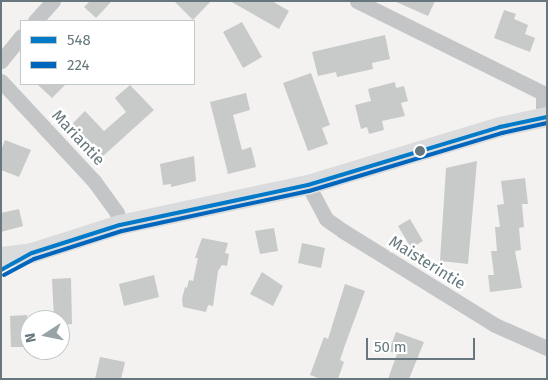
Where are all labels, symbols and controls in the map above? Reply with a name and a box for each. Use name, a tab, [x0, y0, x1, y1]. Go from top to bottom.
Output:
legend	[20, 20, 195, 85]
text: 548	[67, 31, 91, 49]
text: 224	[67, 56, 89, 74]
street label: Mariantie	[47, 106, 109, 170]
unlabelled marker	[415, 146, 425, 156]
street label: Maisterintie	[385, 232, 469, 294]
north arrow	[20, 310, 70, 360]
scale bar	[368, 328, 477, 360]
text: N	[22, 332, 40, 344]
text: 50 m	[374, 338, 407, 356]

